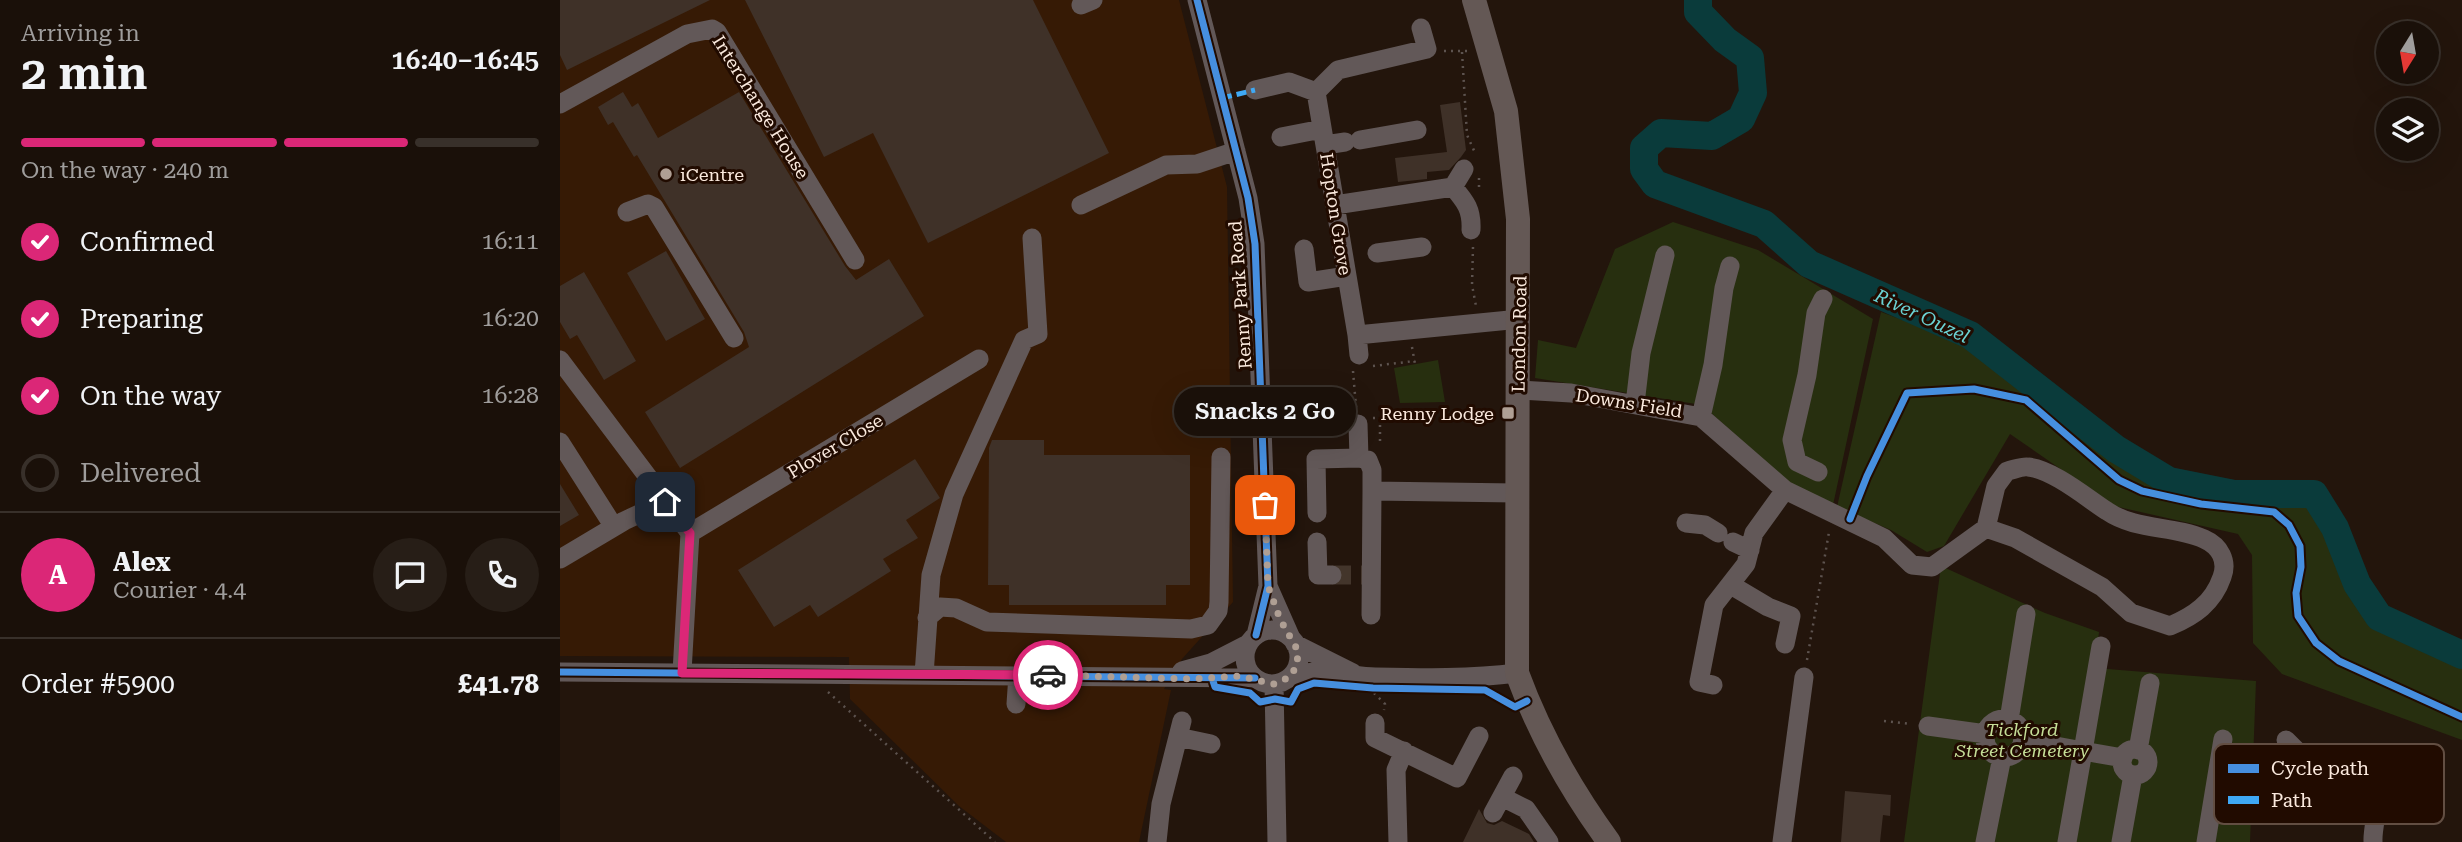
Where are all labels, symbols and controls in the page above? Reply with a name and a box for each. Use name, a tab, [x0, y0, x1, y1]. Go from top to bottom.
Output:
text: Arriving in	[21, 20, 140, 47]
north arrow	[2376, 21, 2440, 84]
map controls	[2376, 21, 2439, 161]
street label: Interchange House	[708, 32, 814, 182]
text: 16:40–16:45	[391, 45, 539, 75]
text: 2 min	[21, 46, 148, 100]
button: layers	[2376, 98, 2439, 161]
street label: Hopton Grove	[1316, 151, 1356, 277]
text: On the way · 240 m	[21, 157, 229, 184]
place label: iCentre	[680, 164, 744, 185]
marker: iCentre	[658, 166, 674, 182]
street label: Renny Park Road	[1224, 220, 1256, 370]
icon: check	[21, 223, 59, 261]
text: Confirmed	[80, 227, 215, 257]
text: 16:11	[482, 228, 539, 255]
street label: London Road	[1507, 275, 1531, 393]
water label: River Ouzel	[1870, 284, 1973, 348]
icon: check	[21, 300, 59, 338]
text: Preparing	[80, 304, 203, 334]
text: 16:20	[482, 305, 539, 332]
icon: check	[21, 377, 59, 415]
text: On the way	[80, 381, 221, 411]
text: 16:28	[482, 382, 539, 409]
street label: Downs Field	[1574, 384, 1684, 422]
callout: Snacks 2 Go	[1174, 386, 1356, 435]
text: Snacks 2 Go	[1195, 398, 1335, 425]
place label: Renny Lodge	[1380, 403, 1494, 424]
marker: Renny Lodge	[1500, 405, 1516, 421]
street label: Plover Close	[784, 409, 887, 483]
text: Delivered	[80, 458, 201, 488]
pin	[635, 472, 695, 532]
pin	[1235, 475, 1295, 535]
icon: home	[646, 483, 684, 521]
icon: bag	[1246, 486, 1284, 524]
button: chat	[373, 538, 447, 612]
button: phone	[465, 538, 539, 612]
text: Alex	[113, 547, 171, 577]
text: A	[49, 560, 67, 590]
text: Courier · 4.4	[113, 577, 246, 604]
courier	[1013, 640, 1083, 710]
icon: car	[1029, 656, 1067, 694]
text: Order #5900	[21, 669, 175, 699]
text: £41.78	[458, 669, 539, 699]
park label: Tickford Street Cemetery	[1954, 719, 2090, 761]
legend	[2214, 744, 2444, 824]
text: Cycle path	[2271, 757, 2369, 780]
text: Path	[2271, 789, 2312, 812]

